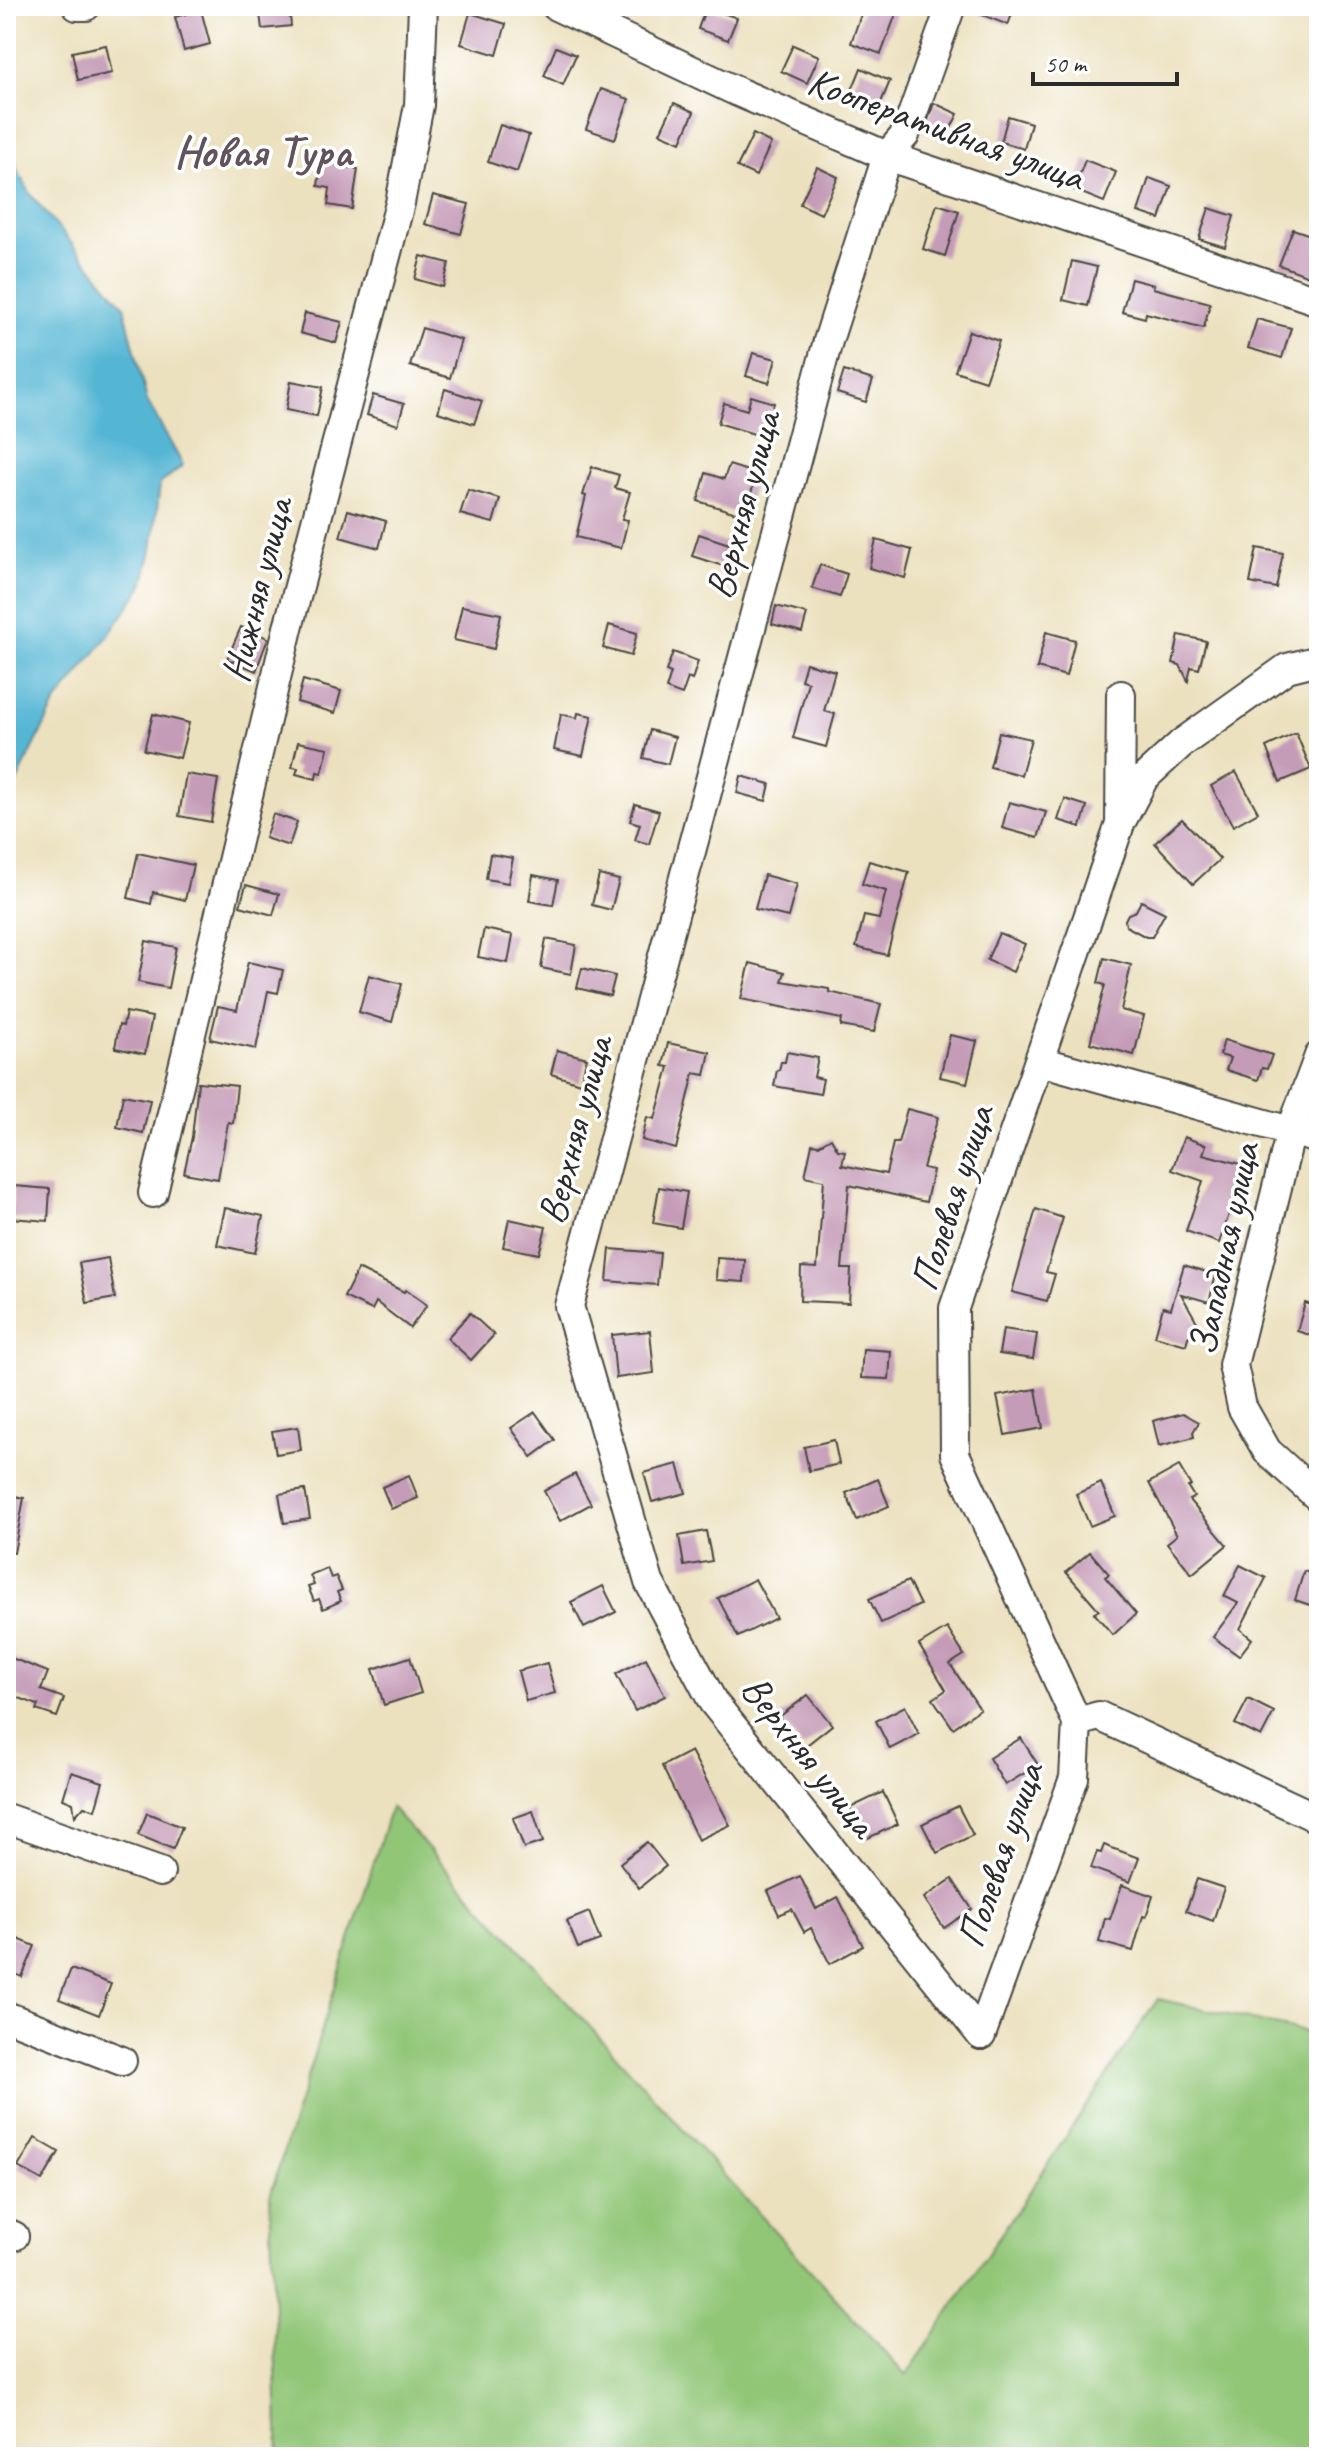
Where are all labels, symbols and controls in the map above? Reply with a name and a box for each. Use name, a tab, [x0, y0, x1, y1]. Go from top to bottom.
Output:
scale bar	[1033, 36, 1177, 86]
text: 50 m	[1045, 49, 1088, 79]
street label: Кооперативная улица	[801, 56, 1093, 203]
district label: Новая Тура	[174, 124, 354, 179]
street label: Верхняя улица	[694, 403, 793, 604]
street label: Нижняя улица	[210, 489, 305, 687]
street label: Верхняя улица	[526, 1028, 625, 1229]
street label: Полевая улица	[899, 1097, 1006, 1297]
street label: Западная улица	[1177, 1136, 1271, 1360]
street label: Верхняя улица	[730, 1665, 890, 1850]
street label: Полевая улица	[945, 1754, 1056, 1954]

